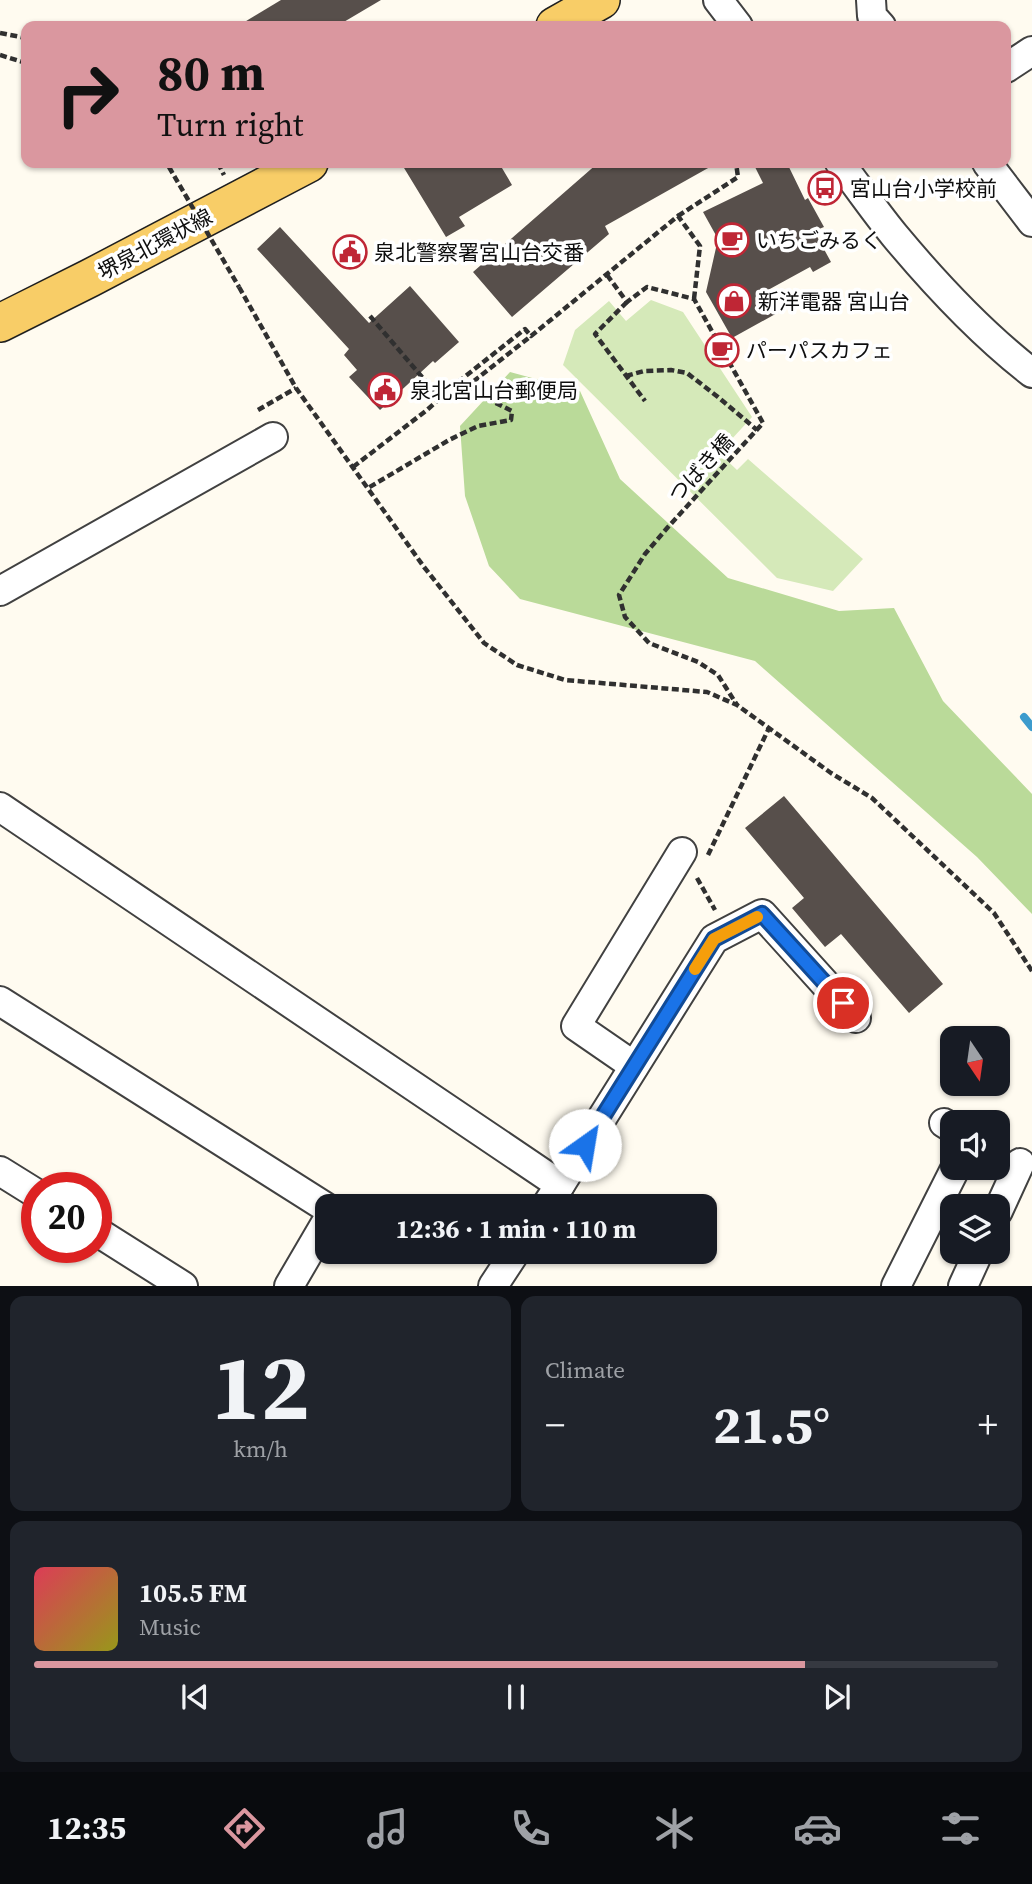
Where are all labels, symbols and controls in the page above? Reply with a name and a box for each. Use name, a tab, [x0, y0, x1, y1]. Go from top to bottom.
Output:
text: 80 m	[157, 39, 265, 106]
icon: right	[42, 49, 133, 140]
text: Turn right	[157, 103, 303, 147]
bus stop icon: 宮山台小学校前	[806, 169, 844, 207]
place label: 宮山台小学校前	[850, 174, 997, 203]
street label: 堺泉北環状線	[93, 202, 217, 286]
cafe icon: いちごみるく	[713, 221, 751, 259]
place label: いちごみるく	[756, 226, 882, 255]
public building icon: 泉北警察署宮山台交番	[331, 233, 369, 271]
place label: 泉北警察署宮山台交番	[374, 238, 584, 267]
shop icon: 新洋電器 宮山台	[715, 282, 753, 320]
place label: 新洋電器 宮山台	[758, 287, 910, 316]
cafe icon: パーパスカフェ	[703, 331, 741, 369]
place label: パーパスカフェ	[746, 336, 893, 365]
public building icon: 泉北宮山台郵便局	[366, 371, 404, 409]
place label: 泉北宮山台郵便局	[410, 376, 578, 405]
street label: つばき橋	[662, 427, 740, 509]
pin	[813, 973, 873, 1033]
icon: arrive	[824, 984, 862, 1022]
north arrow	[940, 1026, 1010, 1096]
map controls	[940, 1026, 1010, 1264]
position arrow	[548, 1108, 622, 1182]
button: sound	[940, 1110, 1010, 1180]
speed limit sign: 20	[21, 1172, 112, 1263]
button: layers	[940, 1194, 1010, 1264]
text: 12:36 · 1 min · 110 m	[396, 1211, 636, 1247]
text: 12	[211, 1325, 310, 1449]
text: Climate	[545, 1354, 625, 1386]
text: 21.5°	[713, 1389, 830, 1460]
text: −	[545, 1399, 565, 1451]
text: +	[978, 1399, 998, 1451]
text: km/h	[233, 1433, 288, 1465]
text: 105.5 FM	[139, 1575, 247, 1611]
text: Music	[139, 1611, 201, 1643]
icon: previous	[176, 1678, 214, 1716]
icon: pause	[497, 1678, 535, 1716]
icon: next	[818, 1678, 856, 1716]
icon: directions	[220, 1804, 269, 1853]
icon: music	[363, 1804, 412, 1853]
icon: phone	[506, 1804, 555, 1853]
icon: climate	[650, 1804, 699, 1853]
icon: car	[793, 1804, 842, 1853]
icon: filters	[936, 1804, 985, 1853]
text: 12:35	[47, 1806, 126, 1850]

